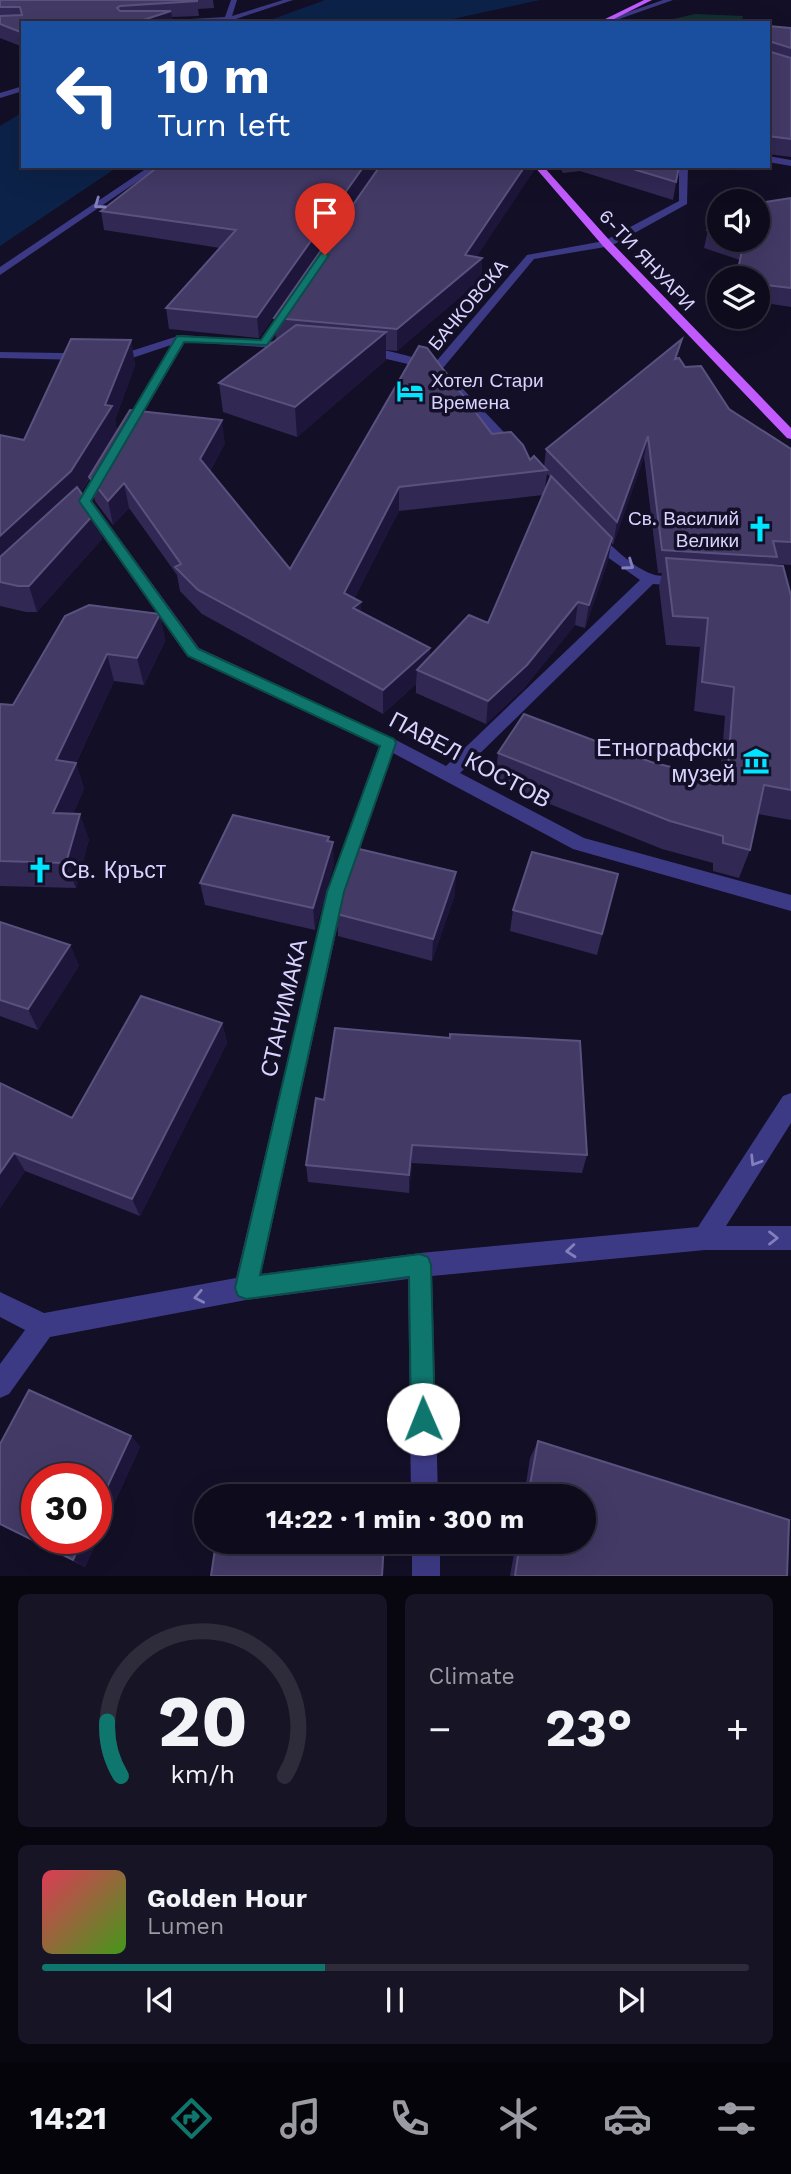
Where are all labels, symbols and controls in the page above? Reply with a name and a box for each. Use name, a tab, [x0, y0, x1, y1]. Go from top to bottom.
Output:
text: 10 m	[157, 47, 270, 105]
icon: left	[42, 49, 133, 140]
text: Turn left	[157, 106, 290, 144]
pin	[295, 183, 355, 255]
map controls	[707, 189, 770, 329]
button: sound	[707, 189, 770, 252]
icon: arrive	[306, 194, 344, 232]
one-way arrow	[94, 196, 107, 208]
street label: 6-ТИ ЯНУАРИ	[594, 205, 700, 315]
street label: БАЧКОВСКА	[424, 255, 513, 355]
button: layers	[707, 266, 770, 329]
place label: Хотел Стари Времена	[431, 369, 544, 414]
hotel icon: Хотел Стари Времена	[395, 376, 425, 406]
place label: Св. Василий Велики	[628, 507, 739, 552]
church icon: Св. Василий Велики	[745, 514, 775, 544]
one-way arrow	[621, 557, 634, 569]
street label: ПАВЕЛ КОСТОВ	[385, 706, 555, 814]
place label: Етнографски музей	[596, 735, 735, 788]
museum icon: Етнографски музей	[741, 746, 771, 776]
church icon: Св. Кръст	[25, 855, 55, 885]
place label: Св. Кръст	[61, 857, 167, 884]
street label: СТАНИМАКА	[255, 936, 313, 1080]
one-way arrow	[750, 1153, 763, 1166]
one-way arrow	[768, 1230, 778, 1246]
one-way arrow	[565, 1243, 576, 1258]
one-way arrow	[193, 1288, 205, 1303]
position arrow	[386, 1382, 460, 1456]
speed limit sign: 30	[21, 1463, 112, 1554]
text: 14:22 · 1 min · 300 m	[266, 1504, 524, 1534]
text: Climate	[429, 1663, 515, 1690]
text: 20	[157, 1679, 247, 1765]
text: 23°	[545, 1698, 633, 1759]
text: −	[429, 1707, 451, 1751]
text: +	[726, 1707, 749, 1751]
text: km/h	[170, 1760, 234, 1789]
text: Golden Hour	[147, 1883, 307, 1913]
text: Lumen	[147, 1913, 224, 1940]
icon: previous	[141, 1981, 179, 2019]
icon: pause	[376, 1981, 414, 2019]
icon: next	[612, 1981, 650, 2019]
icon: directions	[167, 2094, 216, 2143]
icon: music	[276, 2094, 325, 2143]
icon: phone	[385, 2094, 434, 2143]
icon: climate	[494, 2094, 543, 2143]
icon: car	[603, 2094, 652, 2143]
icon: filters	[712, 2094, 761, 2143]
text: 14:21	[30, 2099, 107, 2137]

